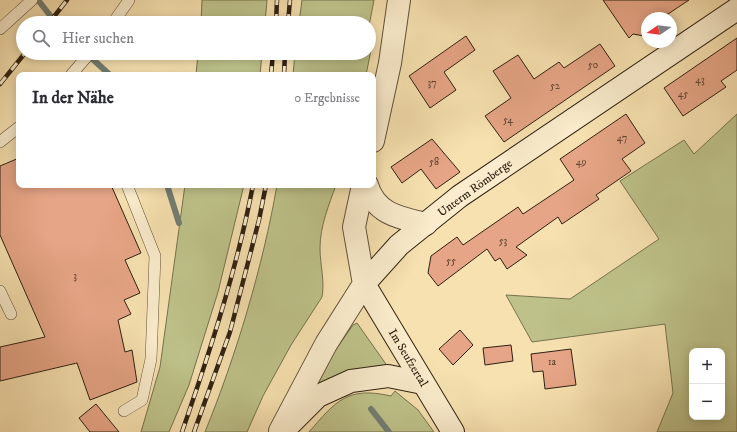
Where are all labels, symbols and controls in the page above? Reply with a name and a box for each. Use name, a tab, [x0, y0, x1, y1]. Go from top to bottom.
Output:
north arrow	[641, 12, 677, 48]
search box	[16, 16, 376, 60]
icon: search	[30, 27, 52, 49]
text: Hier suchen	[62, 29, 134, 48]
house number: 50	[588, 59, 598, 71]
house number: 43	[695, 74, 705, 86]
house number: 37	[428, 77, 437, 89]
house number: 52	[550, 80, 560, 92]
text: In der Nähe	[32, 87, 114, 109]
house number: 45	[678, 88, 688, 100]
text: 0 Ergebnisse	[294, 90, 360, 106]
house number: 54	[503, 114, 513, 126]
house number: 47	[617, 132, 627, 144]
house number: 58	[429, 156, 439, 168]
street label: Unterm Römberge	[435, 156, 515, 220]
house number: 49	[576, 156, 586, 168]
house number: 53	[499, 235, 508, 247]
house number: 55	[446, 255, 456, 267]
house number: 3	[73, 270, 77, 282]
street label: Im Seufzertal	[385, 326, 431, 390]
map controls	[689, 348, 725, 420]
button: +	[689, 348, 725, 384]
house number: 1a	[548, 356, 557, 368]
button: −	[689, 384, 725, 420]

